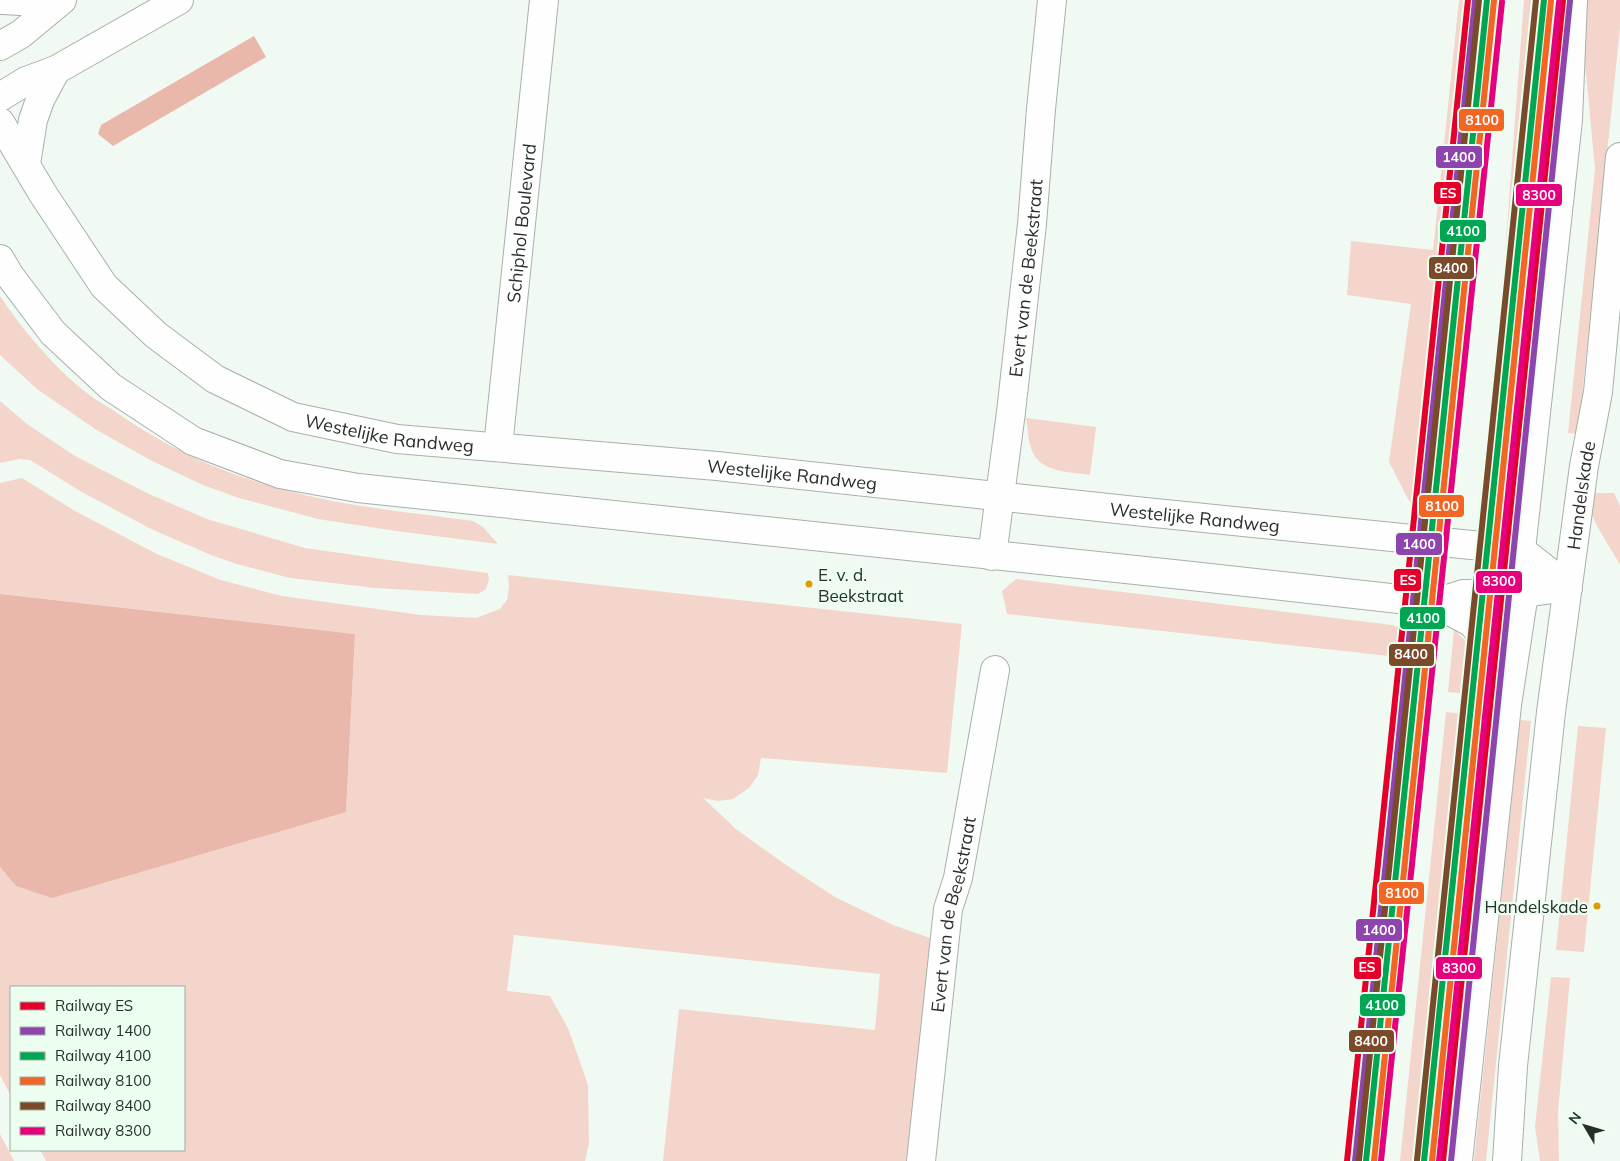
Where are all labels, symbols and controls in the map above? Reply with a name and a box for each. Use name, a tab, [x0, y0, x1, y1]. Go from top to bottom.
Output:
line badge: 8100	[1458, 108, 1505, 132]
text: 8100	[1465, 111, 1499, 129]
street label: Schiphol Boulevard	[501, 142, 541, 304]
line badge: 1400	[1435, 145, 1483, 169]
text: 1400	[1442, 148, 1476, 166]
street label: Evert van de Beekstraat	[1003, 178, 1047, 378]
line badge: ES	[1433, 181, 1462, 205]
line badge: 8300	[1515, 183, 1563, 207]
text: ES	[1439, 184, 1457, 202]
text: 8300	[1522, 186, 1556, 204]
line badge: 4100	[1439, 219, 1487, 243]
text: 4100	[1446, 222, 1480, 240]
line badge: 8400	[1428, 256, 1475, 280]
text: 8400	[1434, 259, 1468, 277]
street label: Westelijke Randweg	[303, 408, 475, 457]
street label: Handelskade	[1561, 439, 1600, 551]
street label: Westelijke Randweg	[706, 454, 878, 495]
line badge: 8100	[1418, 494, 1465, 518]
street label: Westelijke Randweg	[1109, 497, 1281, 537]
text: 8100	[1425, 497, 1459, 515]
line badge: 1400	[1395, 532, 1443, 556]
text: 1400	[1402, 535, 1436, 553]
place label: E. v. d. Beekstraat	[818, 564, 903, 606]
line badge: ES	[1393, 568, 1422, 592]
line badge: 8300	[1475, 570, 1523, 594]
text: ES	[1399, 571, 1417, 589]
text: 8300	[1482, 572, 1516, 590]
marker: E. v. d. Beekstraat	[804, 579, 814, 589]
line badge: 4100	[1399, 606, 1446, 630]
text: 4100	[1406, 609, 1440, 627]
line badge: 8400	[1388, 643, 1435, 667]
text: 8400	[1394, 645, 1428, 663]
street label: Evert van de Beekstraat	[925, 814, 980, 1014]
line badge: 8100	[1378, 881, 1425, 905]
text: 8100	[1385, 884, 1419, 902]
place label: Handelskade	[1485, 896, 1588, 917]
marker: Handelskade	[1592, 901, 1602, 911]
line badge: 1400	[1355, 918, 1403, 942]
text: 1400	[1362, 921, 1396, 939]
line badge: ES	[1353, 956, 1382, 980]
line badge: 8300	[1435, 956, 1483, 980]
text: ES	[1358, 958, 1376, 976]
text: 8300	[1442, 959, 1476, 977]
legend	[10, 986, 185, 1151]
line badge: 4100	[1359, 993, 1406, 1017]
text: Railway ES	[55, 996, 133, 1015]
text: 4100	[1365, 996, 1399, 1014]
text: Railway 1400	[55, 1021, 151, 1040]
line badge: 8400	[1348, 1029, 1395, 1053]
text: 8400	[1354, 1032, 1388, 1050]
text: Railway 4100	[55, 1046, 151, 1065]
text: Railway 8100	[55, 1071, 151, 1090]
text: Railway 8400	[55, 1096, 151, 1115]
north arrow	[1560, 1101, 1610, 1151]
text: N	[1564, 1108, 1585, 1128]
text: Railway 8300	[55, 1121, 151, 1140]

